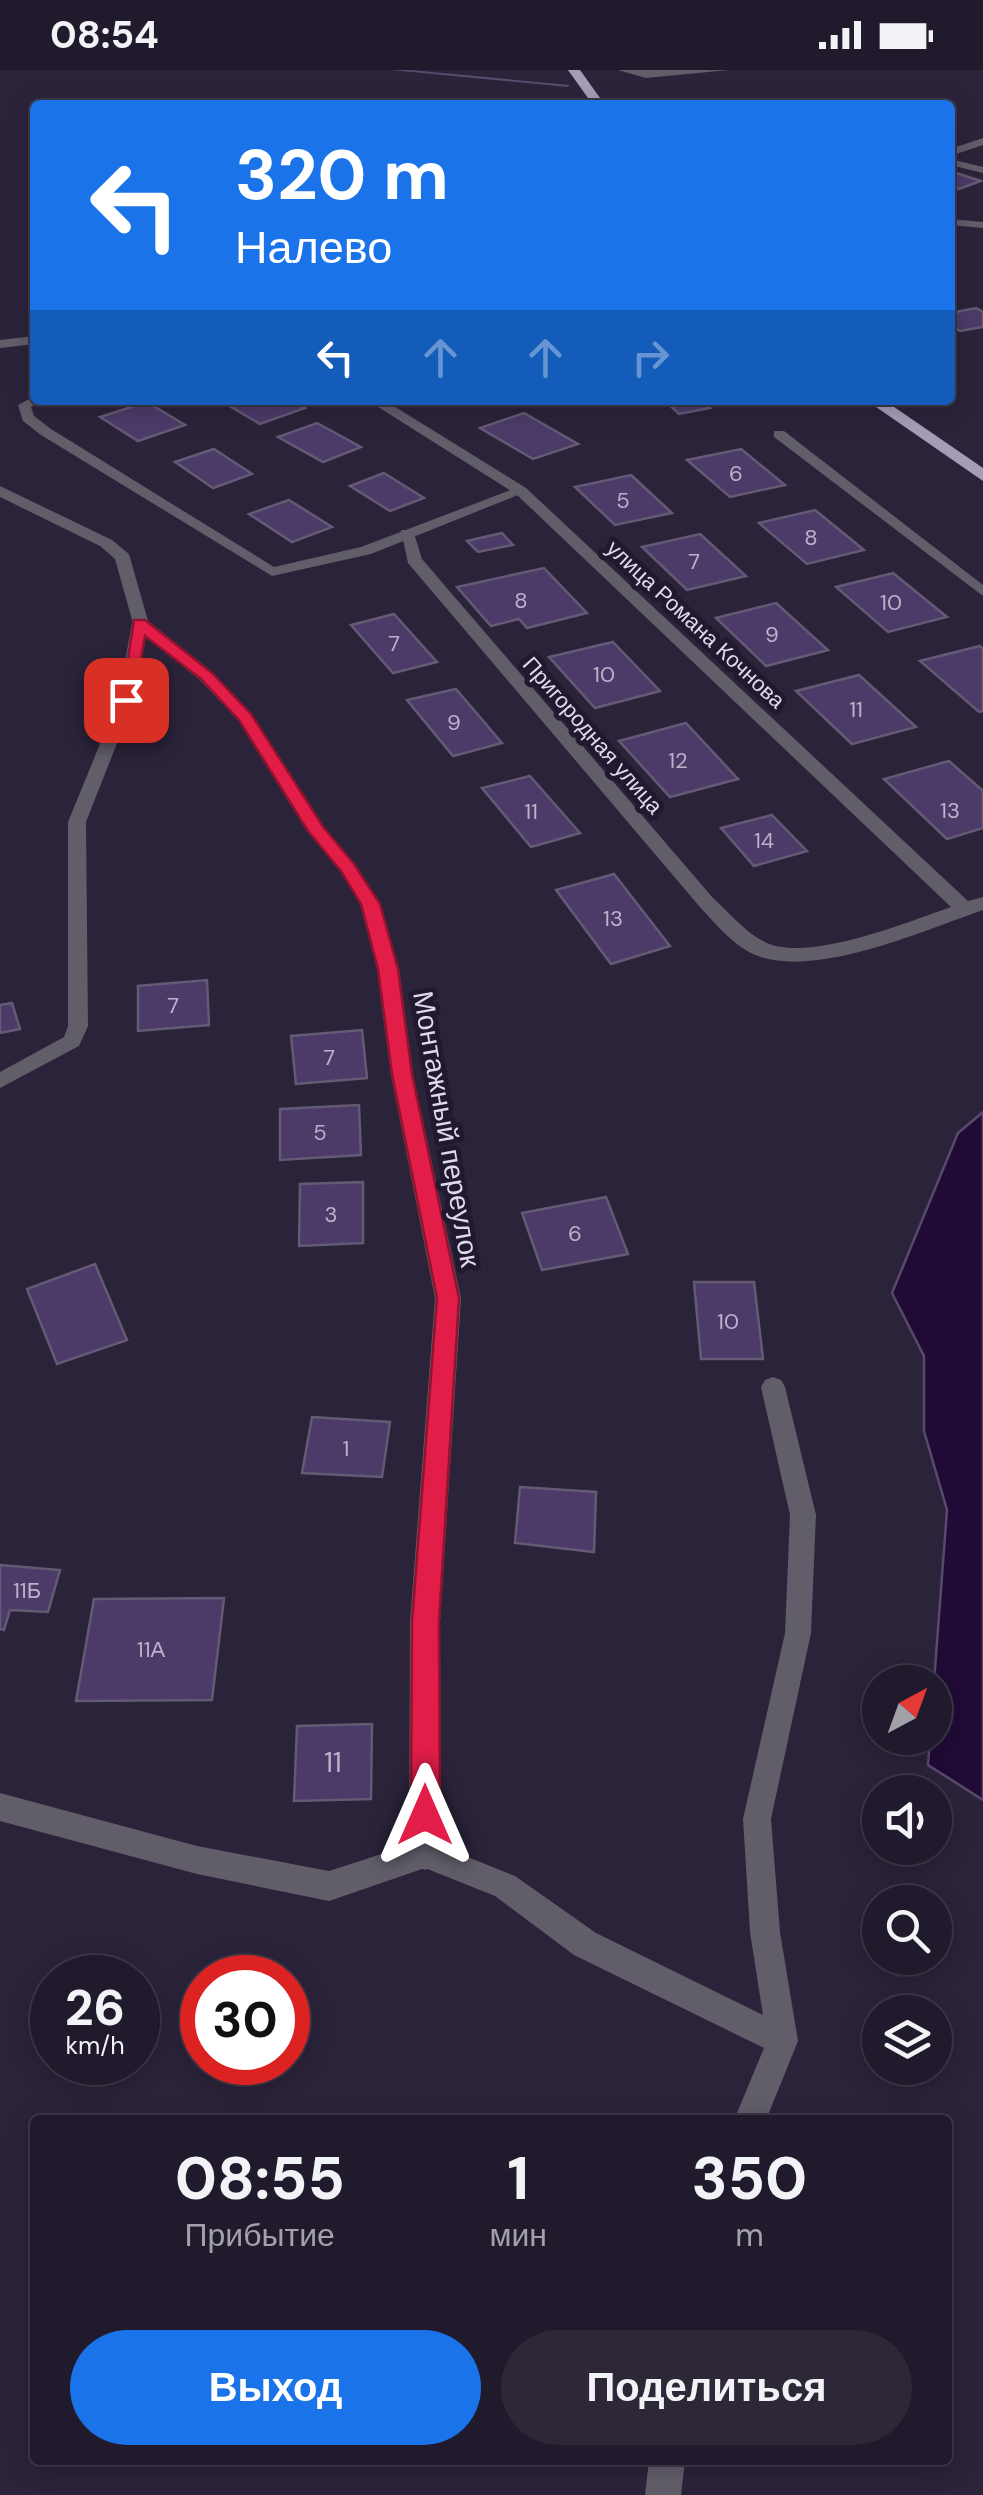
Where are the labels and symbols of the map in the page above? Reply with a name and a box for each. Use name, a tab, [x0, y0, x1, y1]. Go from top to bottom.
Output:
house number: 6	[729, 459, 743, 488]
house number: 5	[616, 486, 630, 515]
house number: 8	[804, 523, 818, 552]
street label: улица Романа Кочнова	[600, 534, 792, 715]
house number: 7	[688, 547, 700, 576]
house number: 8	[514, 586, 528, 615]
house number: 10	[880, 588, 902, 617]
house number: 9	[765, 620, 779, 649]
house number: 7	[388, 629, 400, 658]
street label: Пригородная улица	[516, 651, 670, 821]
pin	[84, 658, 169, 743]
house number: 10	[593, 660, 615, 689]
house number: 11	[849, 695, 863, 724]
house number: 9	[447, 708, 461, 737]
house number: 12	[668, 746, 688, 775]
house number: 13	[940, 796, 960, 825]
house number: 11	[524, 797, 538, 826]
house number: 14	[754, 826, 774, 855]
house number: 13	[603, 904, 623, 933]
street label: Монтажный переулок	[404, 988, 489, 1271]
house number: 7	[167, 991, 179, 1020]
house number: 7	[323, 1043, 335, 1072]
house number: 5	[313, 1118, 327, 1147]
house number: 3	[324, 1200, 338, 1229]
house number: 6	[568, 1219, 582, 1248]
house number: 10	[717, 1307, 739, 1336]
house number: 1	[343, 1434, 349, 1463]
house number: 11Б	[13, 1576, 41, 1605]
house number: 11А	[137, 1635, 166, 1664]
north arrow	[862, 1665, 952, 1755]
house number: 11	[324, 1744, 342, 1781]
position arrow	[373, 1763, 477, 1867]
speed limit sign: 30	[180, 1955, 310, 2085]

